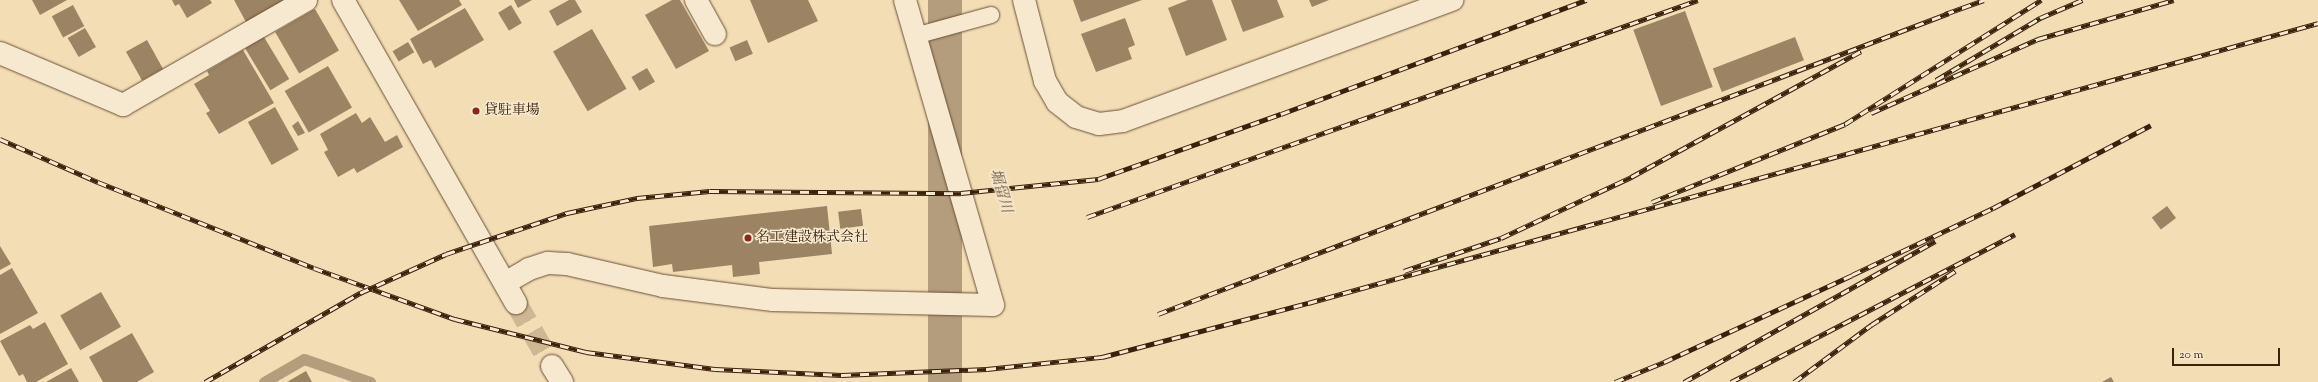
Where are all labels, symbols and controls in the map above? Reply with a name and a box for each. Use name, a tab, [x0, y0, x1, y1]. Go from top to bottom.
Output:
place label: 貸駐車場	[484, 103, 540, 119]
marker: 貸駐車場	[471, 106, 481, 116]
water label: 堀留川	[985, 167, 1015, 215]
place label: 名工建設株式会社	[756, 230, 868, 246]
marker: 名工建設株式会社	[743, 233, 753, 243]
scale bar	[2174, 340, 2282, 366]
text: 20 m	[2179, 346, 2203, 364]

